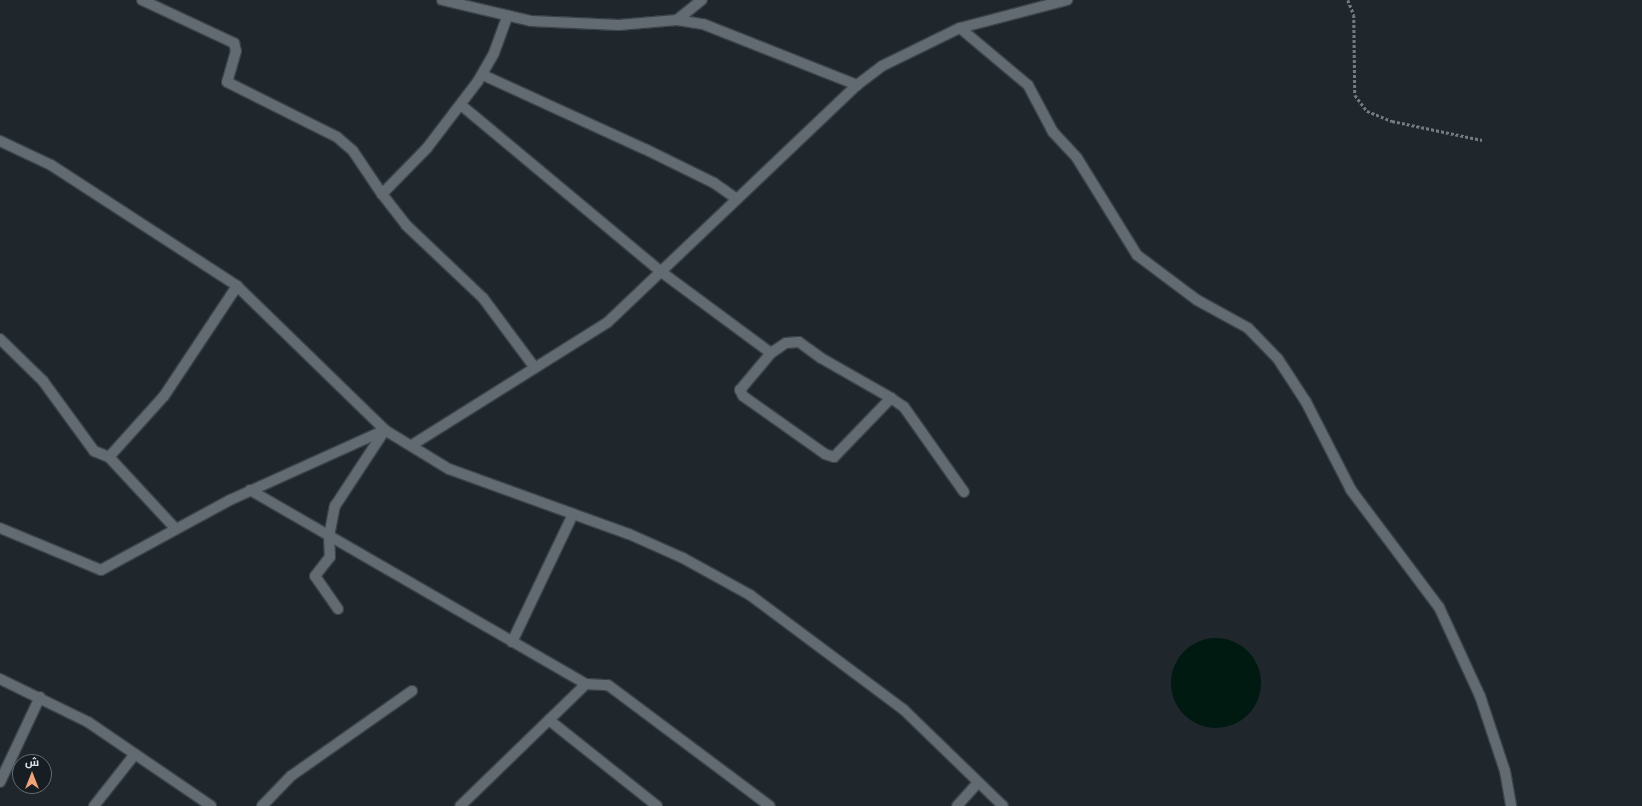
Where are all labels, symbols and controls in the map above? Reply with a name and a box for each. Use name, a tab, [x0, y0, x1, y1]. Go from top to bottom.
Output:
north arrow	[12, 754, 52, 794]
text: ش	[25, 756, 39, 769]

